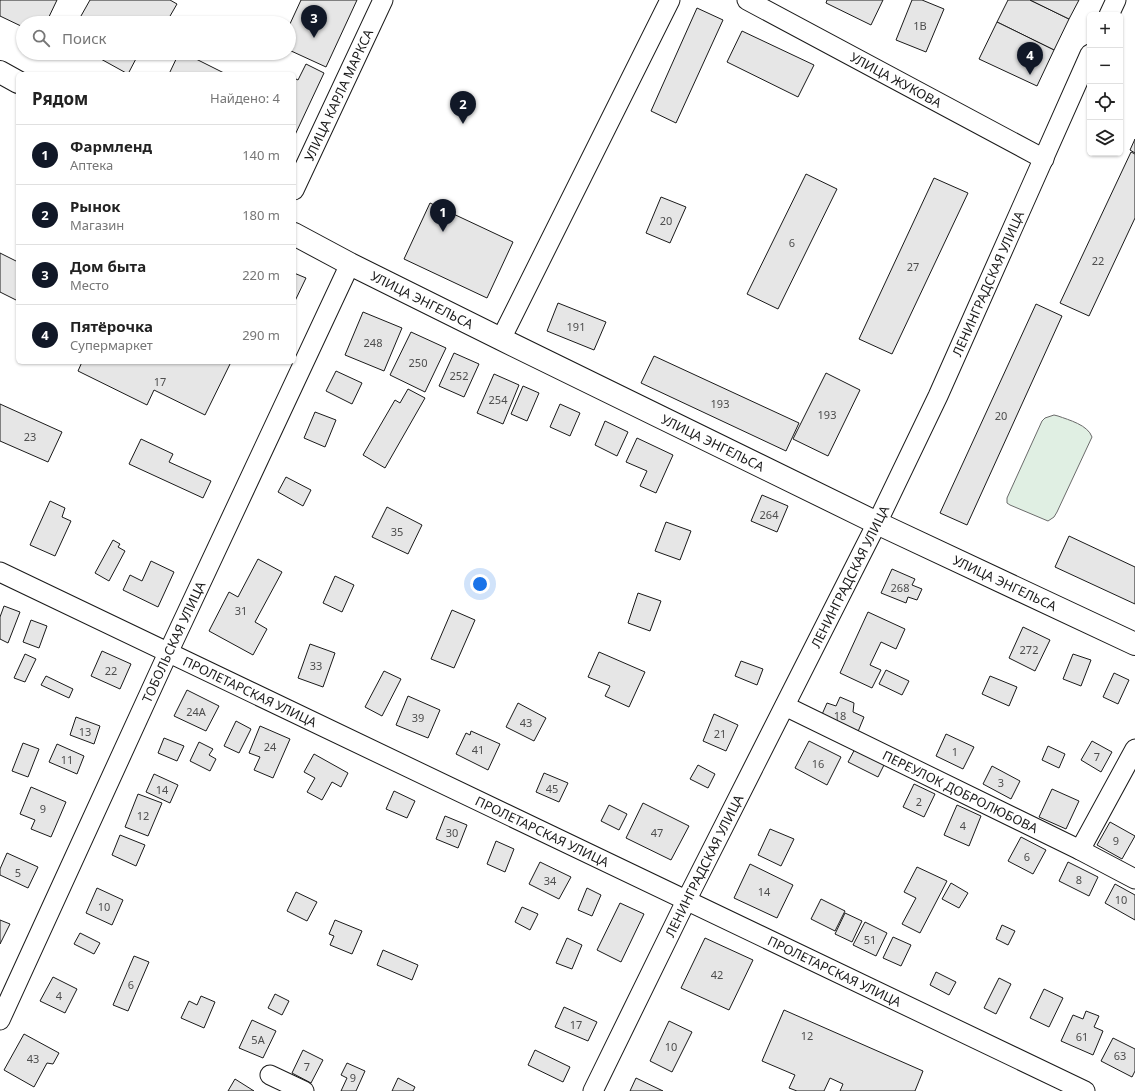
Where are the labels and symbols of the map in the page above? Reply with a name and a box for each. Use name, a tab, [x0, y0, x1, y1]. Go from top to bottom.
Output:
pin: 3	[301, 5, 327, 38]
house number: 1В	[913, 18, 927, 33]
street label: УЛИЦА КАРЛА МАРКСА	[300, 25, 377, 164]
pin: 4	[1017, 42, 1043, 75]
street label: УЛИЦА ЖУКОВА	[847, 48, 946, 112]
pin: 2	[450, 91, 476, 124]
pin: 1	[430, 199, 456, 232]
street label: ЛЕНИНГРАДСКАЯ УЛИЦА	[948, 207, 1028, 359]
house number: 20	[660, 213, 672, 228]
house number: 6	[789, 235, 795, 250]
house number: 22	[1092, 253, 1104, 268]
house number: 27	[907, 259, 919, 274]
street label: УЛИЦА ЭНГЕЛЬСА	[368, 267, 477, 333]
house number: 191	[567, 319, 585, 334]
house number: 248	[364, 335, 382, 350]
house number: 250	[409, 355, 427, 370]
house number: 252	[450, 368, 468, 383]
house number: 17	[154, 374, 166, 389]
house number: 254	[489, 392, 508, 407]
house number: 193	[711, 396, 729, 411]
house number: 193	[818, 407, 836, 422]
house number: 20	[995, 408, 1007, 423]
street label: УЛИЦА ЭНГЕЛЬСА	[658, 410, 768, 476]
house number: 23	[24, 429, 36, 444]
street label: ЛЕНИНГРАДСКАЯ УЛИЦА	[806, 502, 893, 651]
house number: 264	[760, 507, 779, 522]
house number: 35	[391, 524, 403, 539]
street label: УЛИЦА ЭНГЕЛЬСА	[950, 551, 1060, 615]
your location	[470, 574, 490, 594]
street label: ТОБОЛЬСКАЯ УЛИЦА	[138, 578, 210, 705]
house number: 268	[891, 580, 909, 595]
house number: 31	[235, 603, 247, 618]
house number: 272	[1020, 642, 1038, 657]
street label: ПРОЛЕТАРСКАЯ УЛИЦА	[180, 652, 320, 731]
house number: 33	[310, 658, 322, 673]
house number: 22	[105, 663, 117, 678]
house number: 24А	[186, 704, 207, 719]
house number: 18	[834, 708, 846, 723]
house number: 39	[412, 710, 424, 725]
house number: 43	[520, 715, 532, 730]
house number: 13	[79, 724, 91, 739]
house number: 21	[714, 726, 726, 741]
house number: 24	[264, 739, 277, 754]
house number: 41	[472, 742, 484, 757]
house number: 1	[952, 744, 958, 759]
street label: ПЕРЕУЛОК ДОБРОЛЮБОВА	[879, 746, 1042, 837]
house number: 7	[1094, 749, 1100, 764]
house number: 11	[61, 752, 73, 767]
house number: 16	[812, 756, 824, 771]
house number: 3	[998, 775, 1004, 790]
house number: 45	[546, 781, 558, 796]
house number: 14	[156, 782, 169, 797]
street label: ЛЕНИНГРАДСКАЯ УЛИЦА	[661, 791, 748, 940]
street label: ПРОЛЕТАРСКАЯ УЛИЦА	[472, 792, 613, 871]
house number: 2	[916, 794, 922, 809]
house number: 9	[40, 801, 46, 816]
house number: 12	[137, 808, 149, 823]
house number: 4	[960, 818, 967, 833]
house number: 30	[446, 825, 458, 840]
house number: 47	[651, 825, 663, 840]
house number: 9	[1113, 833, 1119, 848]
house number: 6	[1024, 849, 1030, 864]
house number: 5	[15, 865, 21, 880]
house number: 8	[1076, 872, 1082, 887]
house number: 34	[544, 873, 557, 888]
house number: 14	[758, 884, 771, 899]
house number: 10	[1115, 892, 1127, 907]
house number: 10	[98, 899, 110, 914]
street label: ПРОЛЕТАРСКАЯ УЛИЦА	[765, 932, 905, 1011]
house number: 51	[864, 932, 876, 947]
house number: 42	[711, 967, 723, 982]
house number: 6	[128, 977, 134, 992]
house number: 4	[56, 988, 63, 1003]
house number: 17	[570, 1017, 582, 1032]
house number: 12	[801, 1028, 813, 1043]
house number: 61	[1076, 1029, 1088, 1044]
house number: 5А	[251, 1032, 266, 1047]
house number: 10	[665, 1039, 677, 1054]
house number: 63	[1114, 1048, 1126, 1063]
house number: 43	[27, 1051, 39, 1066]
house number: 7	[304, 1059, 310, 1074]
house number: 9	[350, 1070, 356, 1085]

